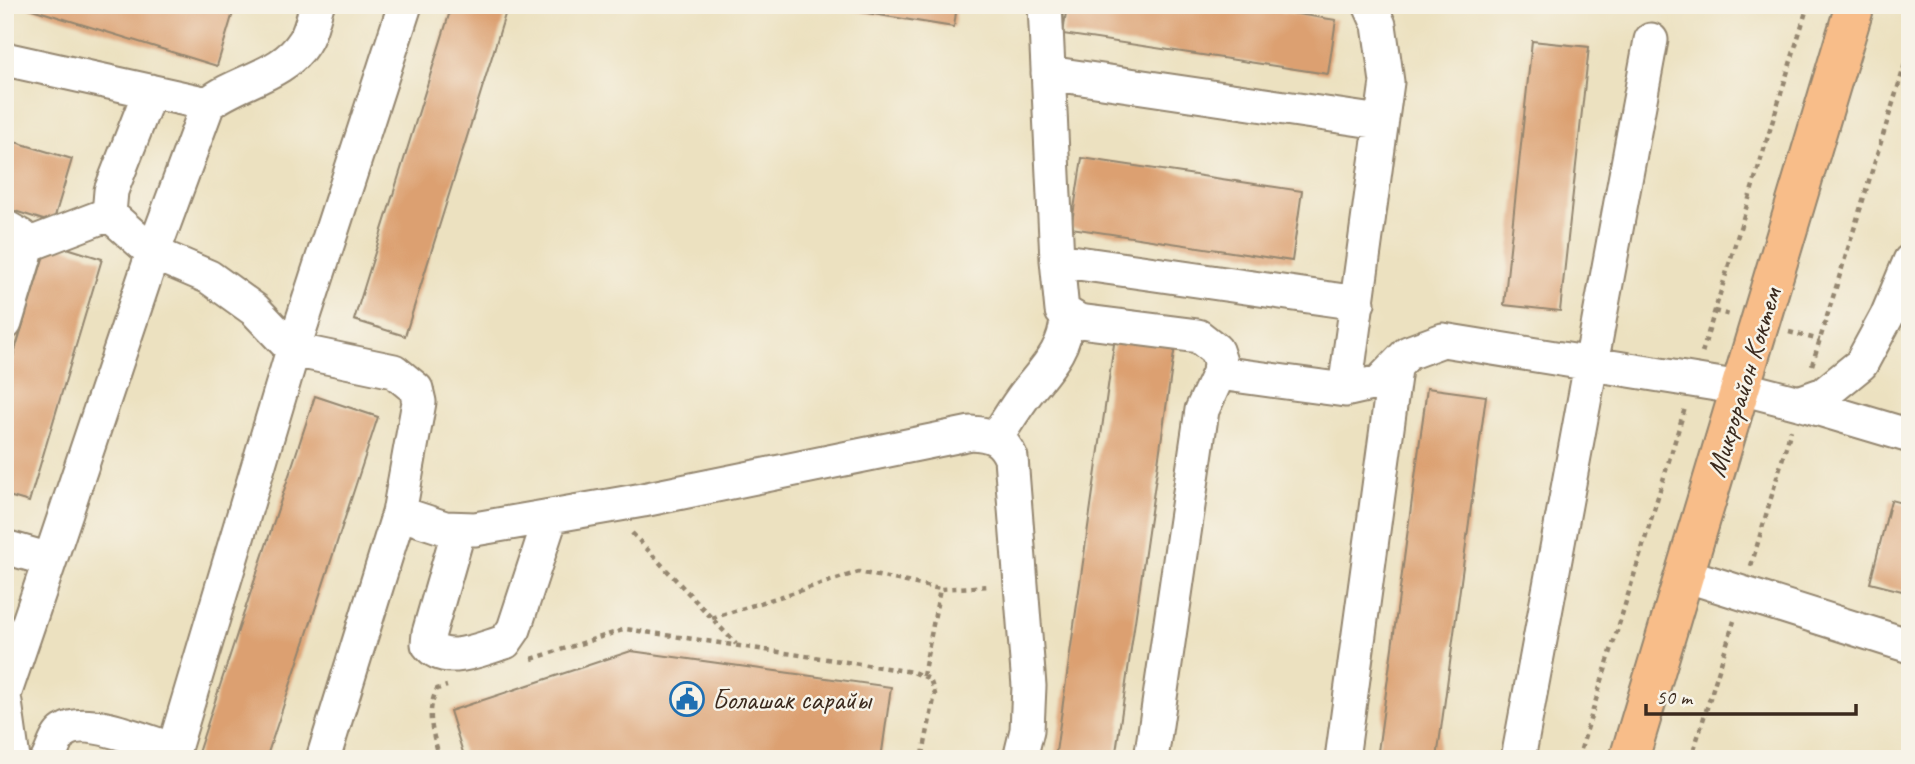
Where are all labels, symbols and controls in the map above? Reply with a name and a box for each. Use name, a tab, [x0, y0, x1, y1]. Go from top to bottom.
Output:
street label: Микрорайон Коктем	[1698, 282, 1789, 481]
scale bar	[1646, 673, 1856, 717]
public building icon: Болашак сарайы	[668, 680, 706, 718]
place label: Болашак сарайы	[712, 682, 873, 717]
text: 50 m	[1656, 684, 1694, 710]

